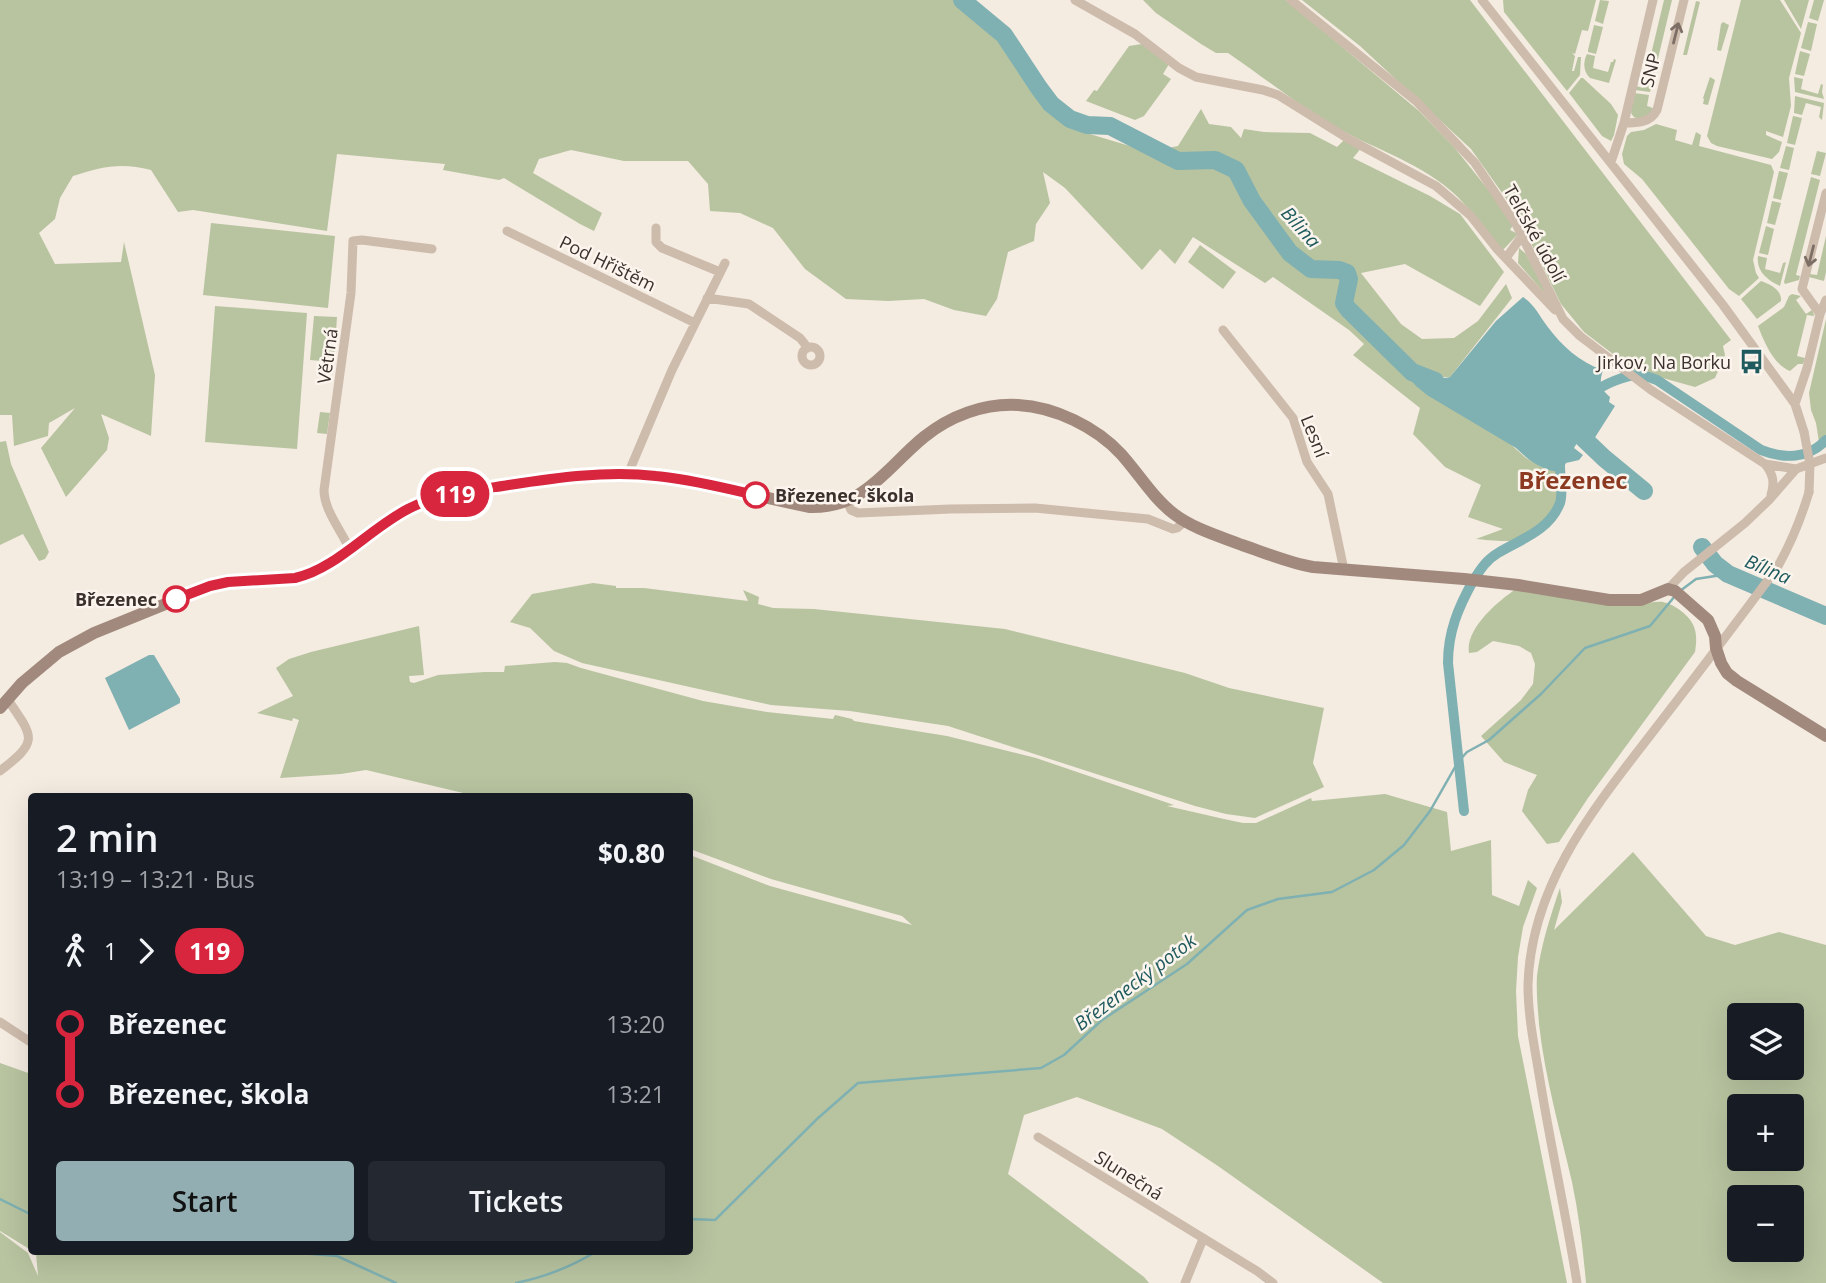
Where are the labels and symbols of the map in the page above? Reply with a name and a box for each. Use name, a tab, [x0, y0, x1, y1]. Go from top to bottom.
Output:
one-way arrow	[1670, 23, 1683, 45]
street label: SNP	[1634, 50, 1666, 90]
street label: Telčské údolí	[1498, 180, 1572, 286]
water label: Bílina	[1275, 201, 1327, 254]
street label: Pod Hřištěm	[556, 229, 660, 297]
one-way arrow	[1803, 244, 1817, 267]
street label: Větrná	[311, 327, 343, 385]
bus stop icon: Jirkov, Na Borku	[1737, 348, 1765, 376]
place label: Jirkov, Na Borku	[1595, 350, 1731, 374]
street label: Lesní	[1296, 411, 1334, 461]
district label: Březenec	[1518, 463, 1628, 496]
line badge: 119	[415, 471, 495, 517]
marker: Březenec, škola	[743, 482, 769, 508]
place label: Březenec, škola	[775, 483, 914, 507]
water label: Bílina	[1741, 548, 1795, 590]
marker: Březenec	[163, 586, 189, 612]
place label: Březenec	[75, 587, 157, 611]
water label: Březenecký potok	[1069, 927, 1202, 1036]
street label: Slunečná	[1090, 1145, 1168, 1205]

